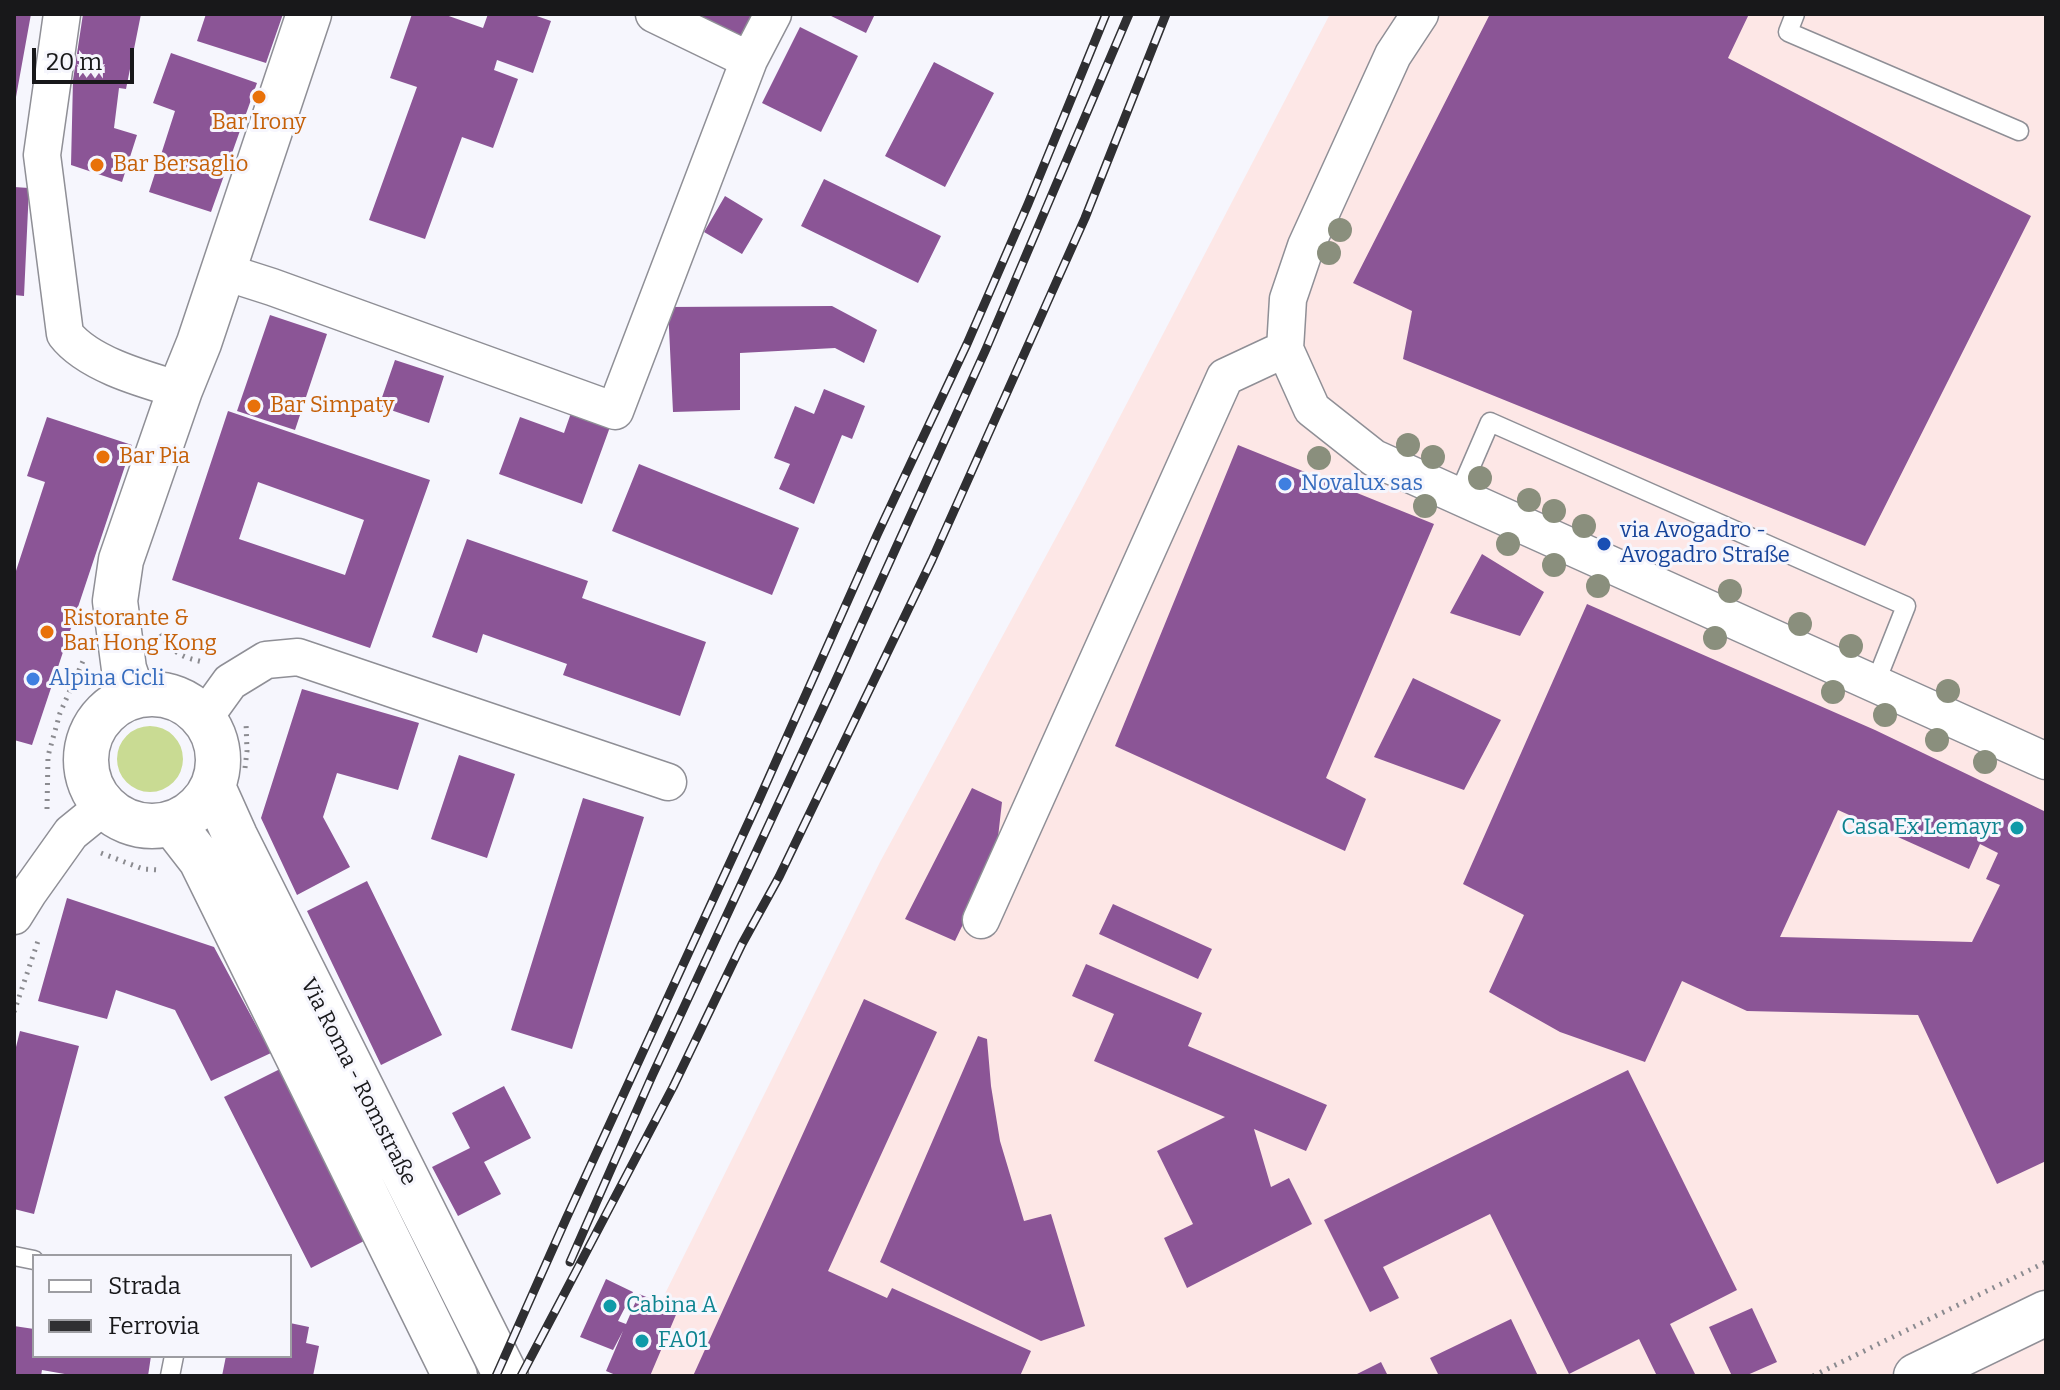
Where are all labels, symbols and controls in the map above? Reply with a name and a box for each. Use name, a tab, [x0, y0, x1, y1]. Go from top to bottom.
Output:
scale bar	[36, 32, 138, 82]
text: 20 m	[46, 48, 102, 76]
marker: Bar Irony	[250, 88, 268, 106]
place label: Bar Irony	[212, 110, 306, 136]
place label: Bar Bersaglio	[113, 152, 248, 178]
marker: Bar Bersaglio	[88, 156, 106, 174]
place label: Bar Simpaty	[270, 393, 394, 419]
marker: Bar Simpaty	[245, 397, 263, 415]
place label: Bar Pia	[119, 444, 190, 470]
marker: Bar Pia	[94, 448, 112, 466]
place label: Novalux sas	[1301, 471, 1423, 497]
marker: Novalux sas	[1276, 475, 1294, 493]
place label: via Avogadro - Avogadro Straße	[1620, 518, 1790, 570]
marker: via Avogadro - Avogadro Straße	[1595, 535, 1613, 553]
place label: Ristorante & Bar Hong Kong	[63, 606, 217, 658]
marker: Ristorante & Bar Hong Kong	[38, 623, 56, 641]
place label: Alpina Cicli	[49, 666, 165, 692]
marker: Alpina Cicli	[24, 670, 42, 688]
place label: Casa Ex Lemayr	[1841, 815, 2001, 841]
marker: Casa Ex Lemayr	[2008, 819, 2026, 837]
street label: Via Roma - Romstraße	[294, 974, 422, 1190]
legend	[32, 1254, 292, 1358]
text: Strada	[108, 1272, 181, 1300]
place label: Cabina A	[626, 1293, 717, 1319]
marker: Cabina A	[601, 1297, 619, 1315]
text: Ferrovia	[108, 1312, 200, 1340]
place label: FA01	[658, 1328, 707, 1354]
marker: FA01	[633, 1332, 651, 1350]

